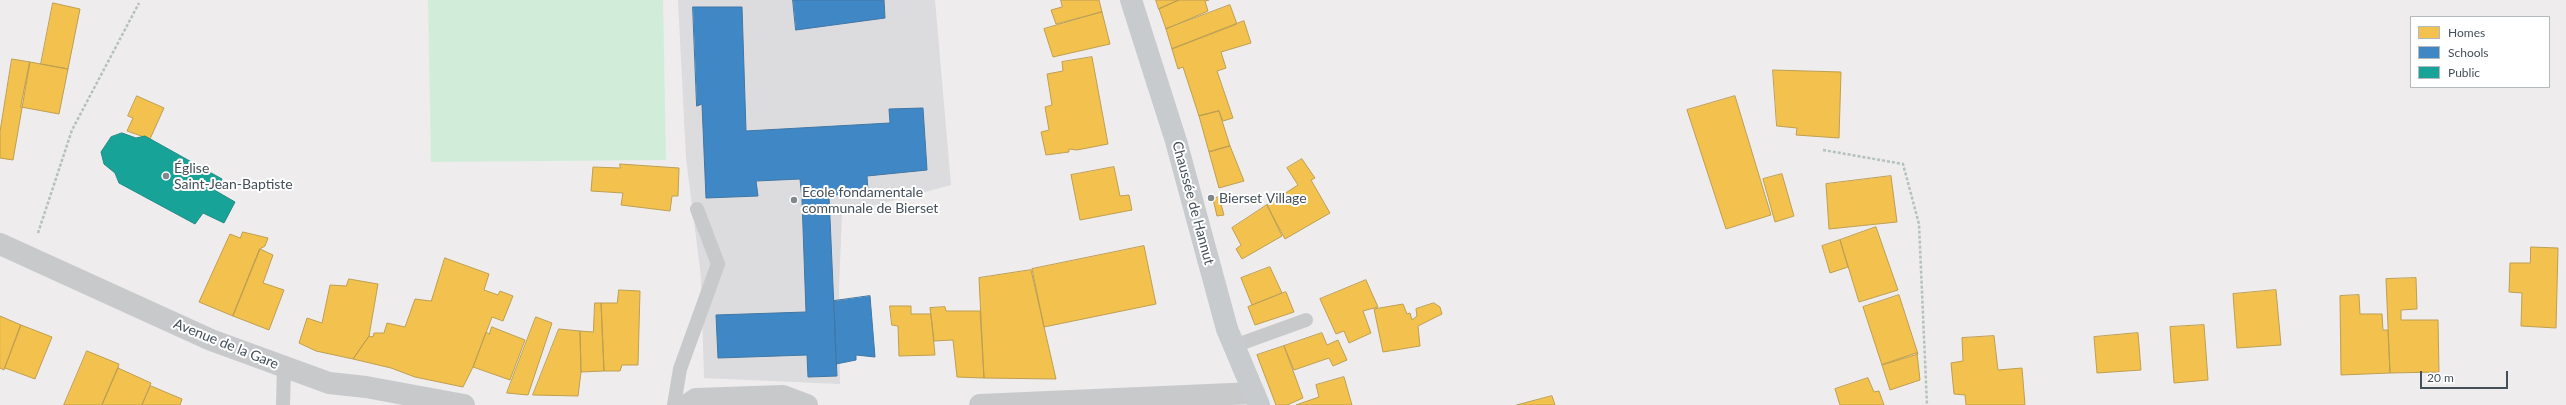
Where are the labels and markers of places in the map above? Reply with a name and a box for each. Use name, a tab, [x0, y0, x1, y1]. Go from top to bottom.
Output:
place label: Église Saint-Jean-Baptiste	[174, 160, 293, 192]
marker: Église Saint-Jean-Baptiste	[161, 171, 171, 181]
place label: Ecole fondamentale communale de Bierset	[802, 184, 938, 216]
place label: Bierset Village	[1219, 190, 1307, 206]
marker: Bierset Village	[1206, 193, 1216, 203]
marker: Ecole fondamentale communale de Bierset	[789, 195, 799, 205]

